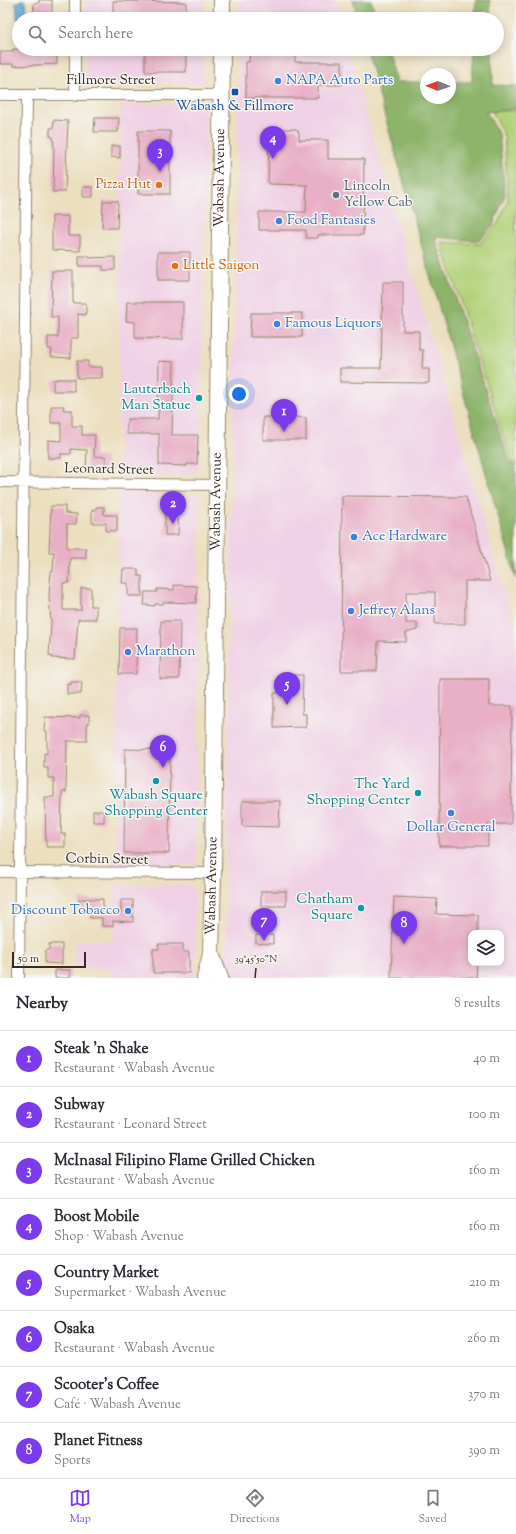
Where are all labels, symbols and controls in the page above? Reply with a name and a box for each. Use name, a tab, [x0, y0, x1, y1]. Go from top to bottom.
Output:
search box	[12, 12, 504, 56]
icon: search	[26, 23, 48, 45]
text: Search here	[58, 24, 133, 45]
north arrow	[420, 68, 456, 104]
street label: Fillmore Street	[66, 71, 156, 91]
place label: NAPA Auto Parts	[286, 71, 393, 91]
marker: NAPA Auto Parts	[273, 76, 283, 86]
marker: Wabash & Fillmore	[230, 87, 240, 97]
place label: Wabash & Fillmore	[176, 97, 294, 117]
pin: 4	[260, 126, 286, 159]
street label: Wabash Avenue	[210, 128, 231, 227]
pin: 3	[147, 139, 173, 172]
place label: Pizza Hut	[95, 175, 151, 195]
place label: Lincoln Yellow Cab	[344, 177, 413, 213]
marker: Pizza Hut	[154, 180, 164, 190]
marker: Lincoln Yellow Cab	[331, 190, 341, 200]
place label: Food Fantasies	[287, 211, 376, 231]
marker: Food Fantasies	[274, 216, 284, 226]
place label: Little Saigon	[183, 256, 260, 276]
marker: Little Saigon	[170, 261, 180, 271]
place label: Famous Liquors	[285, 314, 381, 334]
marker: Famous Liquors	[272, 319, 282, 329]
place label: Lauterbach Man Statue	[122, 380, 191, 416]
your location	[229, 384, 249, 404]
marker: Lauterbach Man Statue	[194, 393, 204, 403]
pin: 1	[271, 399, 297, 432]
street label: Wabash Avenue	[207, 452, 228, 551]
street label: Leonard Street	[64, 459, 154, 481]
pin: 2	[160, 491, 186, 524]
place label: Ace Hardware	[362, 527, 447, 547]
marker: Ace Hardware	[349, 532, 359, 542]
place label: Jeffrey Alans	[358, 601, 435, 621]
marker: Jeffrey Alans	[346, 606, 356, 616]
place label: Marathon	[136, 642, 196, 662]
marker: Marathon	[123, 647, 133, 657]
pin: 5	[274, 672, 300, 705]
pin: 6	[150, 735, 176, 768]
place label: The Yard Shopping Center	[307, 775, 411, 811]
marker: Wabash Square Shopping Center	[151, 776, 161, 786]
place label: Wabash Square Shopping Center	[104, 786, 208, 822]
marker: The Yard Shopping Center	[413, 788, 423, 798]
marker: Dollar General	[446, 808, 456, 818]
place label: Dollar General	[406, 818, 496, 838]
street label: Wabash Avenue	[201, 836, 223, 935]
street label: Corbin Street	[65, 849, 149, 871]
place label: Chatham Square	[296, 890, 353, 926]
place label: Discount Tobacco	[11, 901, 120, 921]
marker: Chatham Square	[356, 903, 366, 913]
marker: Discount Tobacco	[123, 906, 133, 916]
pin: 7	[251, 908, 277, 941]
pin: 8	[391, 911, 417, 944]
map controls	[468, 930, 504, 966]
button: layers	[468, 930, 504, 966]
scale bar	[12, 950, 86, 969]
text: 50 m	[18, 951, 39, 967]
text: 39°45'50"N	[235, 952, 277, 967]
text: Nearby	[16, 992, 68, 1016]
text: 8 results	[454, 995, 500, 1013]
text: Steak 'n Shake	[54, 1039, 148, 1060]
text: 1	[27, 1050, 31, 1068]
text: 40 m	[473, 1050, 500, 1068]
text: Restaurant · Wabash Avenue	[54, 1060, 215, 1078]
text: Subway	[54, 1095, 105, 1116]
text: 2	[26, 1106, 32, 1124]
text: 100 m	[468, 1106, 500, 1124]
text: Restaurant · Leonard Street	[54, 1116, 207, 1134]
text: McInasal Filipino Flame Grilled Chicken	[54, 1151, 315, 1172]
text: 3	[26, 1162, 32, 1180]
text: 160 m	[469, 1162, 500, 1180]
text: Restaurant · Wabash Avenue	[54, 1172, 215, 1190]
text: Boost Mobile	[54, 1207, 139, 1228]
text: 4	[26, 1218, 32, 1236]
text: 160 m	[469, 1218, 500, 1236]
text: Shop · Wabash Avenue	[54, 1228, 184, 1246]
text: Country Market	[54, 1263, 159, 1284]
text: 5	[27, 1274, 31, 1292]
text: 210 m	[469, 1274, 500, 1292]
text: Supermarket · Wabash Avenue	[54, 1284, 226, 1302]
text: Osaka	[54, 1319, 95, 1340]
text: 6	[26, 1330, 32, 1348]
text: 260 m	[467, 1330, 500, 1348]
text: Restaurant · Wabash Avenue	[54, 1340, 215, 1358]
text: Scooter's Coffee	[54, 1375, 159, 1396]
text: 7	[26, 1386, 32, 1404]
text: 370 m	[468, 1386, 500, 1404]
text: Café · Wabash Avenue	[54, 1396, 181, 1414]
text: Planet Fitness	[54, 1431, 142, 1452]
text: 8	[26, 1442, 32, 1460]
text: 390 m	[468, 1442, 500, 1460]
text: Sports	[54, 1452, 91, 1470]
tab: Map	[69, 1487, 91, 1527]
tab: Directions	[230, 1487, 280, 1527]
tab: Saved	[418, 1487, 447, 1527]

